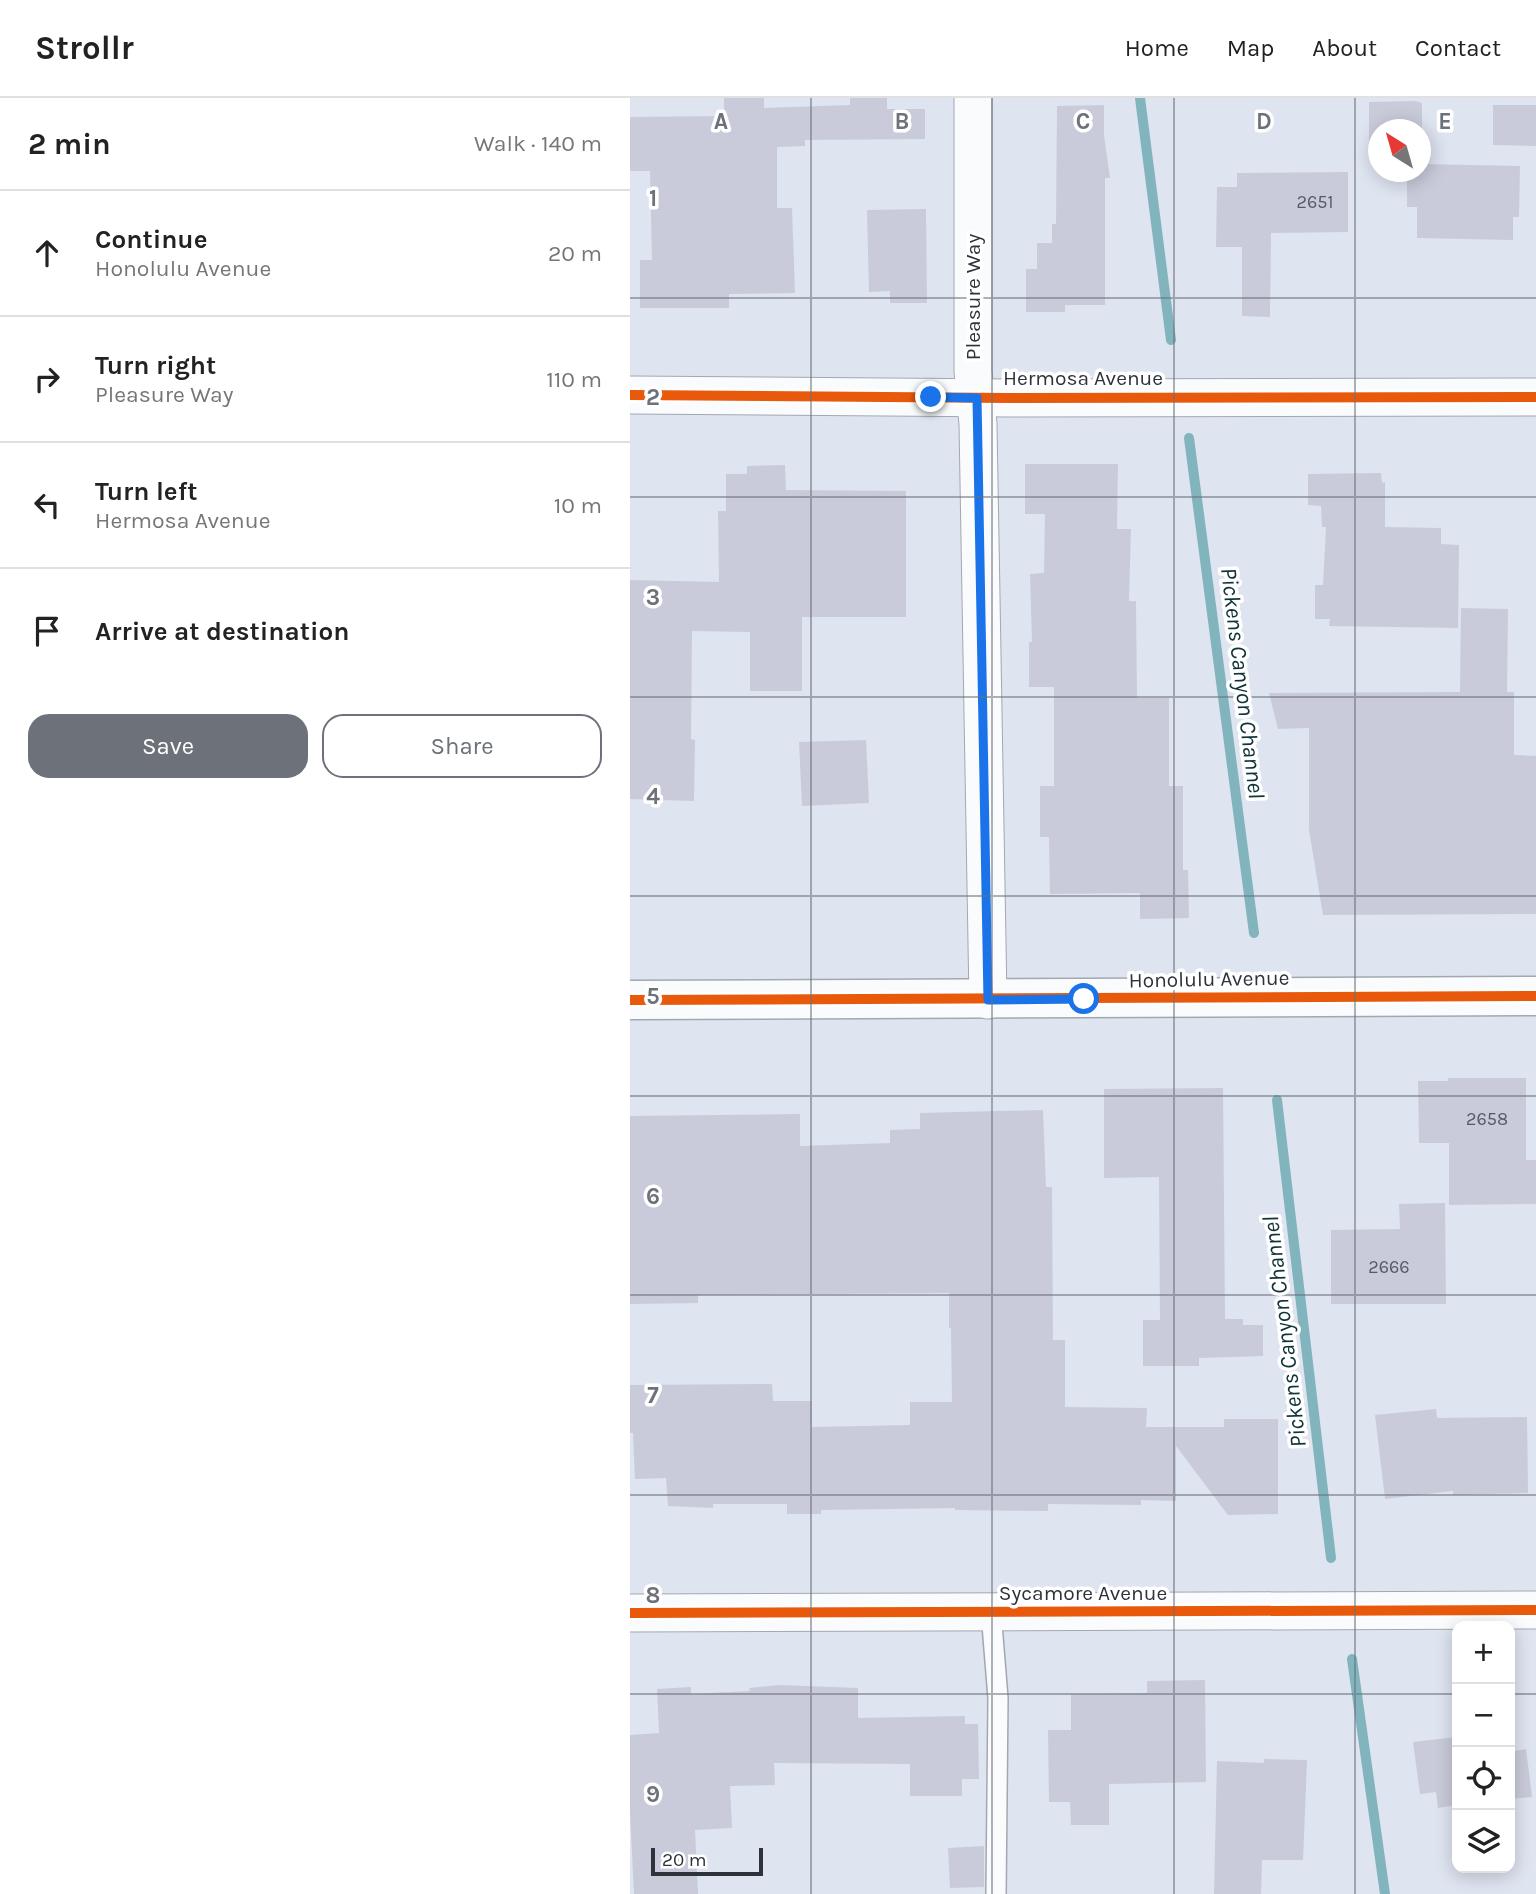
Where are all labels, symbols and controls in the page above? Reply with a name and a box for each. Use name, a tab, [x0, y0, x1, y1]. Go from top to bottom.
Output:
text: Strollr	[35, 29, 134, 67]
text: Home	[1125, 34, 1189, 62]
text: Map	[1227, 34, 1274, 62]
text: About	[1312, 34, 1377, 62]
text: Contact	[1415, 34, 1501, 62]
text: A	[714, 108, 728, 135]
text: B	[895, 108, 909, 135]
text: C	[1076, 108, 1090, 135]
text: D	[1256, 108, 1272, 135]
text: E	[1438, 108, 1452, 135]
north arrow	[1368, 119, 1431, 182]
text: 2 min	[28, 126, 111, 162]
text: Walk · 140 m	[474, 130, 602, 157]
text: 1	[649, 185, 657, 212]
house number: 2651	[1297, 191, 1333, 213]
text: Continue	[95, 224, 207, 255]
icon: ahead	[28, 234, 66, 272]
street label: Pleasure Way	[961, 234, 985, 360]
text: 20 m	[548, 240, 602, 267]
text: Honolulu Avenue	[95, 255, 271, 282]
text: Turn right	[95, 350, 216, 381]
icon: right	[28, 360, 66, 398]
text: 110 m	[546, 366, 602, 393]
street label: Hermosa Avenue	[1003, 366, 1163, 390]
text: Pleasure Way	[95, 381, 233, 408]
route end	[915, 381, 946, 412]
text: 2	[646, 384, 660, 411]
text: Turn left	[95, 476, 197, 507]
icon: left	[28, 486, 66, 524]
text: 10 m	[554, 492, 602, 519]
text: Hermosa Avenue	[95, 507, 271, 534]
water label: Pickens Canyon Channel	[1215, 566, 1270, 800]
text: 3	[646, 584, 660, 611]
icon: arrive	[28, 612, 66, 650]
text: Arrive at destination	[95, 616, 349, 647]
button: Save	[28, 714, 308, 778]
button: Share	[322, 714, 602, 778]
text: 4	[646, 783, 660, 810]
street label: Honolulu Avenue	[1128, 966, 1290, 992]
text: 5	[646, 983, 660, 1010]
route start	[1068, 983, 1099, 1014]
house number: 2658	[1466, 1108, 1508, 1130]
text: 6	[646, 1183, 660, 1210]
water label: Pickens Canyon Channel	[1257, 1215, 1312, 1449]
house number: 2666	[1368, 1256, 1410, 1278]
text: 7	[647, 1382, 659, 1409]
street label: Sycamore Avenue	[999, 1581, 1167, 1605]
text: 8	[646, 1582, 660, 1609]
map controls	[1452, 1621, 1515, 1873]
button: +	[1452, 1621, 1515, 1684]
button: −	[1452, 1684, 1515, 1747]
button: locate	[1452, 1747, 1515, 1810]
text: 9	[646, 1781, 660, 1808]
button: layers	[1452, 1810, 1515, 1873]
scale bar	[651, 1845, 763, 1877]
text: 20 m	[662, 1849, 707, 1871]

